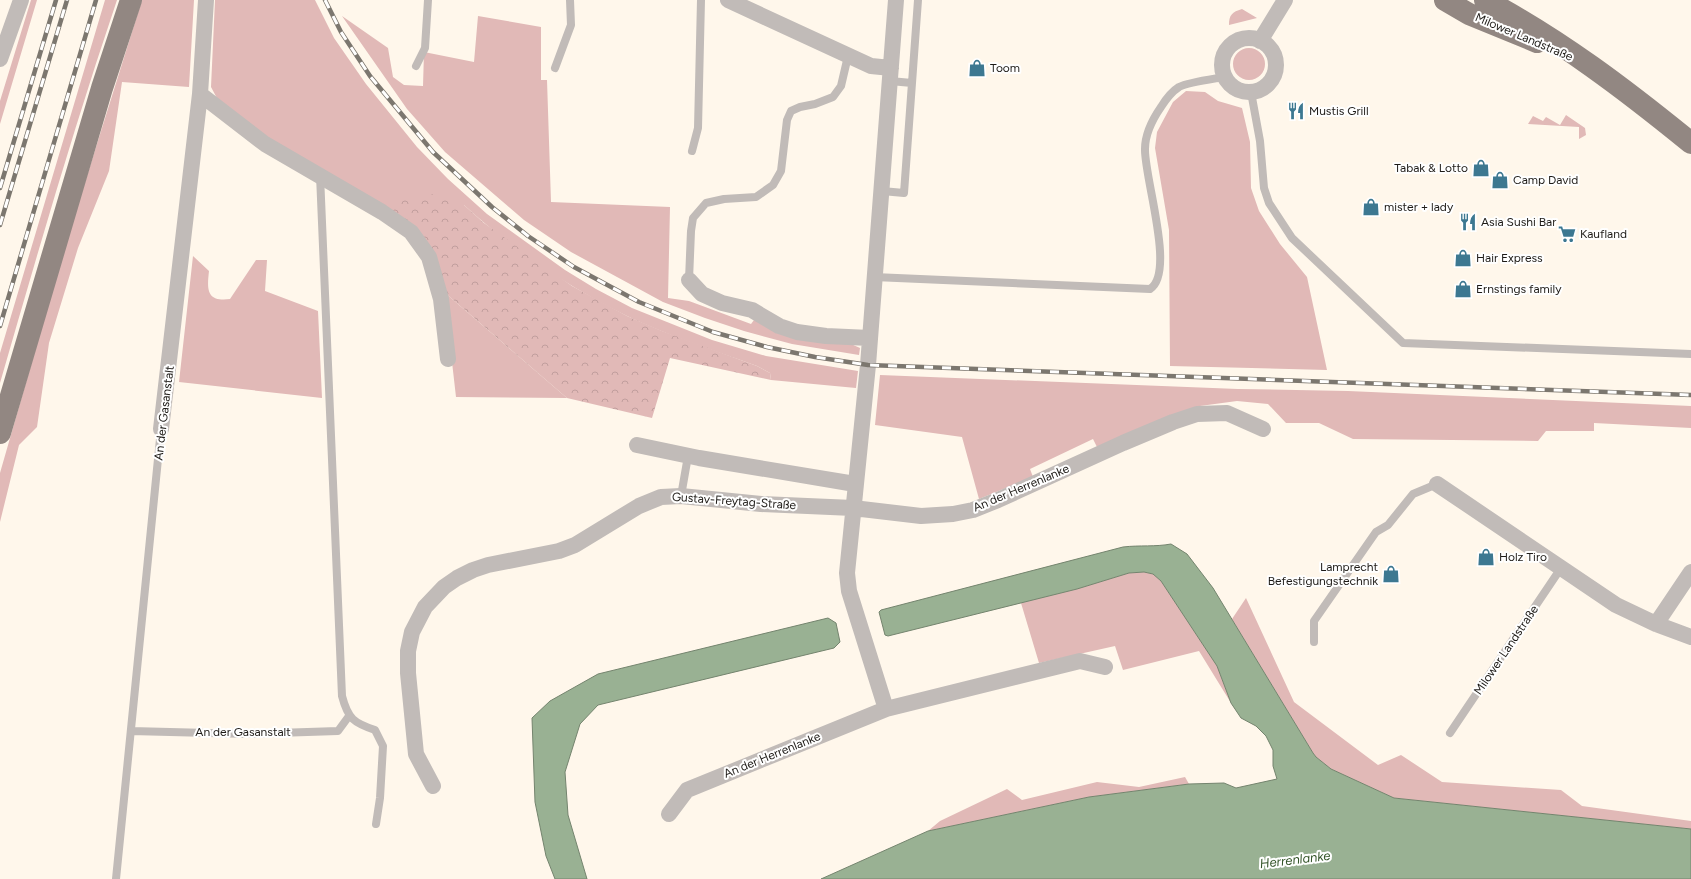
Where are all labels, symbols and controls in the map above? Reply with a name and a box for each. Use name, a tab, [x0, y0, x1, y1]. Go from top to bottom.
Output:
street label: Milower Landstraße	[1473, 10, 1575, 64]
shop icon: Toom	[967, 58, 987, 78]
place label: Toom	[990, 61, 1020, 75]
restaurant icon: Mustis Grill	[1286, 101, 1306, 121]
place label: Mustis Grill	[1309, 104, 1369, 118]
shop icon: Tabak & Lotto	[1471, 158, 1491, 178]
place label: Tabak & Lotto	[1394, 161, 1468, 175]
shop icon: Camp David	[1490, 170, 1510, 190]
place label: Camp David	[1513, 173, 1578, 187]
shop icon: mister + lady	[1361, 197, 1381, 217]
place label: mister + lady	[1384, 200, 1454, 214]
restaurant icon: Asia Sushi Bar	[1458, 212, 1478, 232]
place label: Asia Sushi Bar	[1481, 215, 1556, 229]
supermarket icon: Kaufland	[1557, 224, 1577, 244]
place label: Kaufland	[1580, 227, 1627, 241]
shop icon: Hair Express	[1453, 248, 1473, 268]
place label: Hair Express	[1476, 251, 1543, 265]
shop icon: Ernstings family	[1453, 279, 1473, 299]
place label: Ernstings family	[1476, 282, 1562, 296]
street label: An der Gasanstalt	[151, 364, 177, 461]
street label: An der Herrenlanke	[971, 461, 1072, 515]
street label: Gustav-Freytag-Straße	[671, 490, 797, 512]
shop icon: Holz Tiro	[1476, 547, 1496, 567]
place label: Holz Tiro	[1499, 550, 1547, 564]
place label: Lamprecht Befestigungstechnik	[1268, 560, 1378, 588]
shop icon: Lamprecht Befestigungstechnik	[1381, 564, 1401, 584]
street label: Milower Landstraße	[1471, 602, 1541, 697]
street label: An der Gasanstalt	[195, 725, 291, 739]
street label: An der Herrenlanke	[722, 729, 823, 781]
water label: Herrenlanke	[1259, 848, 1331, 871]

